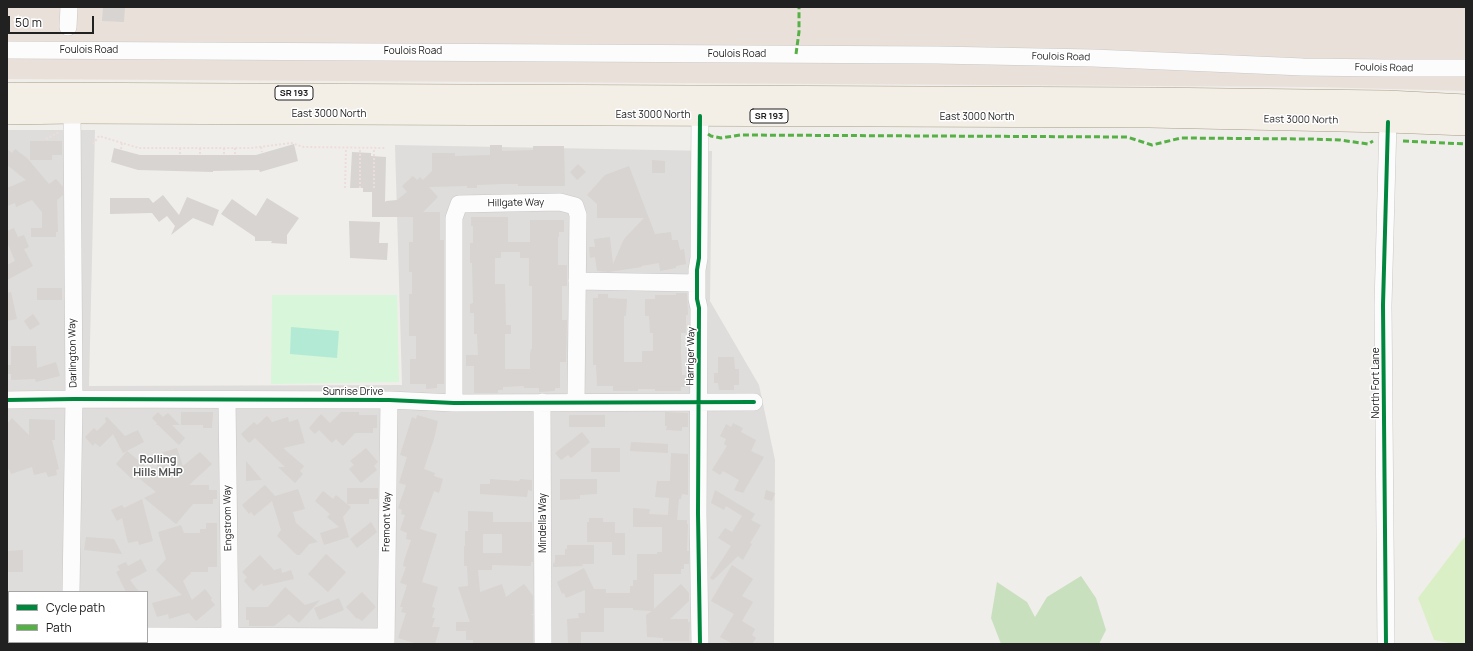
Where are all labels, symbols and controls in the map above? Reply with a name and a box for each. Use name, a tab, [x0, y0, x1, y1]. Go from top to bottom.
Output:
scale bar	[10, 8, 96, 34]
text: 50 m	[15, 14, 42, 31]
street label: Foulois Road	[60, 44, 118, 56]
street label: Foulois Road	[384, 45, 442, 57]
street label: Foulois Road	[708, 48, 766, 60]
street label: Foulois Road	[1032, 50, 1090, 64]
street label: Foulois Road	[1355, 61, 1413, 75]
road number: SR 193	[275, 86, 313, 100]
street label: East 3000 North	[292, 108, 366, 120]
street label: East 3000 North	[616, 109, 690, 121]
road number: SR 193	[750, 109, 788, 123]
street label: East 3000 North	[940, 111, 1014, 123]
street label: East 3000 North	[1264, 113, 1338, 127]
street label: Hillgate Way	[488, 197, 544, 209]
street label: Darlington Way	[66, 318, 80, 388]
street label: Harriger Way	[684, 327, 698, 385]
street label: North Fort Lane	[1370, 347, 1382, 419]
street label: Sunrise Drive	[323, 386, 383, 398]
district label: Rolling Hills MHP	[133, 453, 183, 479]
street label: Engstrom Way	[221, 485, 235, 551]
street label: Fremont Way	[380, 492, 394, 552]
street label: Mindella Way	[537, 493, 549, 553]
legend	[8, 591, 148, 643]
text: Cycle path	[46, 599, 105, 616]
text: Path	[46, 619, 72, 636]

